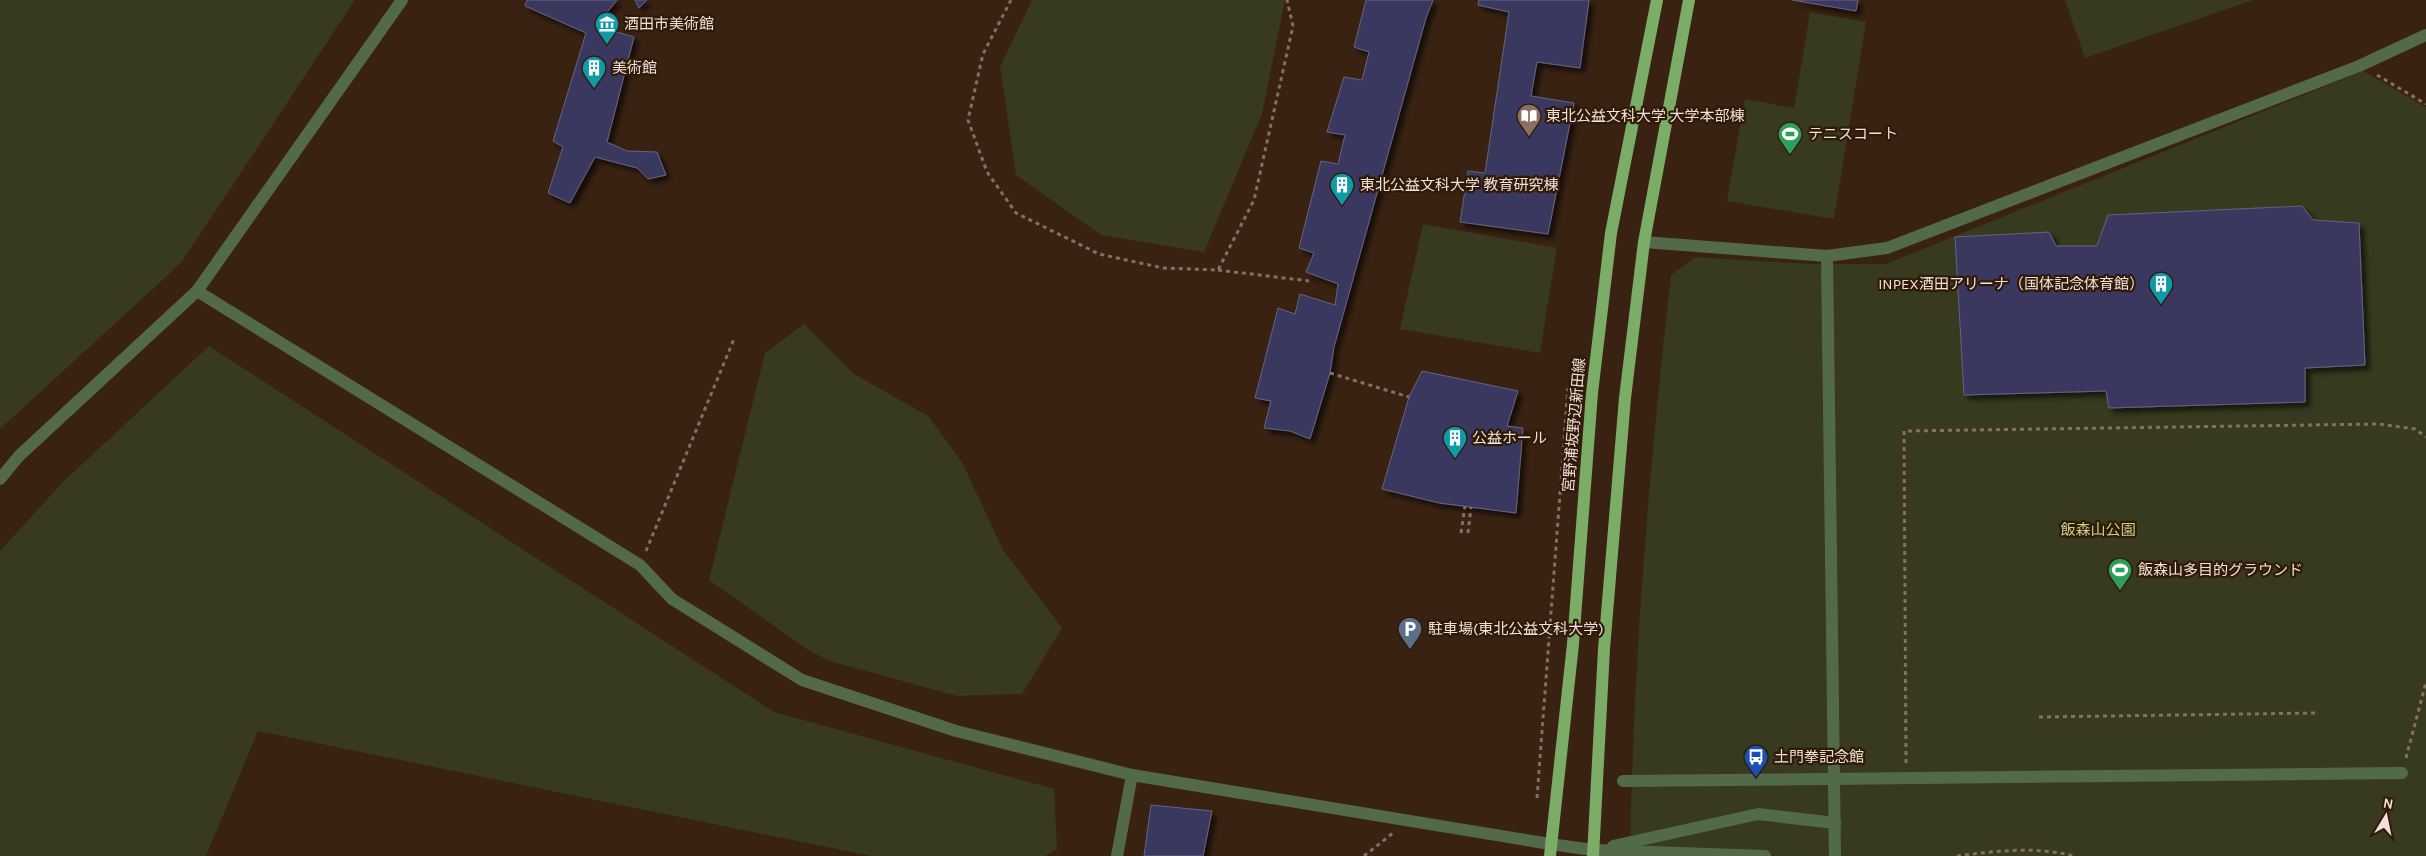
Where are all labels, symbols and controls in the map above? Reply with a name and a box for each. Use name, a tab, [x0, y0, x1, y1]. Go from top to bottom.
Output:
museum icon: 酒田市美術館	[594, 11, 620, 45]
place label: 酒田市美術館	[624, 15, 714, 33]
building icon: 美術館	[581, 55, 607, 89]
place label: 美術館	[612, 59, 657, 77]
library icon: 東北公益文科大学 大学本部棟	[1516, 103, 1542, 137]
place label: 東北公益文科大学 大学本部棟	[1546, 107, 1745, 125]
sports icon: テニスコート	[1777, 121, 1803, 155]
place label: テニスコート	[1808, 125, 1898, 143]
building icon: 東北公益文科大学 教育研究棟	[1329, 172, 1355, 206]
place label: 東北公益文科大学 教育研究棟	[1360, 176, 1559, 194]
building icon: INPEX酒田アリーナ（国体記念体育館）	[2148, 271, 2174, 305]
place label: INPEX酒田アリーナ（国体記念体育館）	[1878, 275, 2144, 293]
street label: 宮野浦坂野辺新田線	[1559, 357, 1589, 493]
building icon: 公益ホール	[1442, 425, 1468, 459]
place label: 公益ホール	[1472, 429, 1547, 447]
park label: 飯森山公園	[2060, 521, 2136, 539]
sports icon: 飯森山多目的グラウンド	[2107, 557, 2133, 591]
place label: 飯森山多目的グラウンド	[2138, 561, 2303, 579]
parking icon: 駐車場(東北公益文科大学)	[1397, 616, 1423, 650]
place label: 駐車場(東北公益文科大学)	[1428, 620, 1604, 638]
bus stop icon: 土門拳記念館	[1743, 744, 1769, 778]
place label: 土門拳記念館	[1774, 748, 1864, 766]
north arrow	[2361, 791, 2411, 841]
text: N	[2382, 794, 2395, 813]

